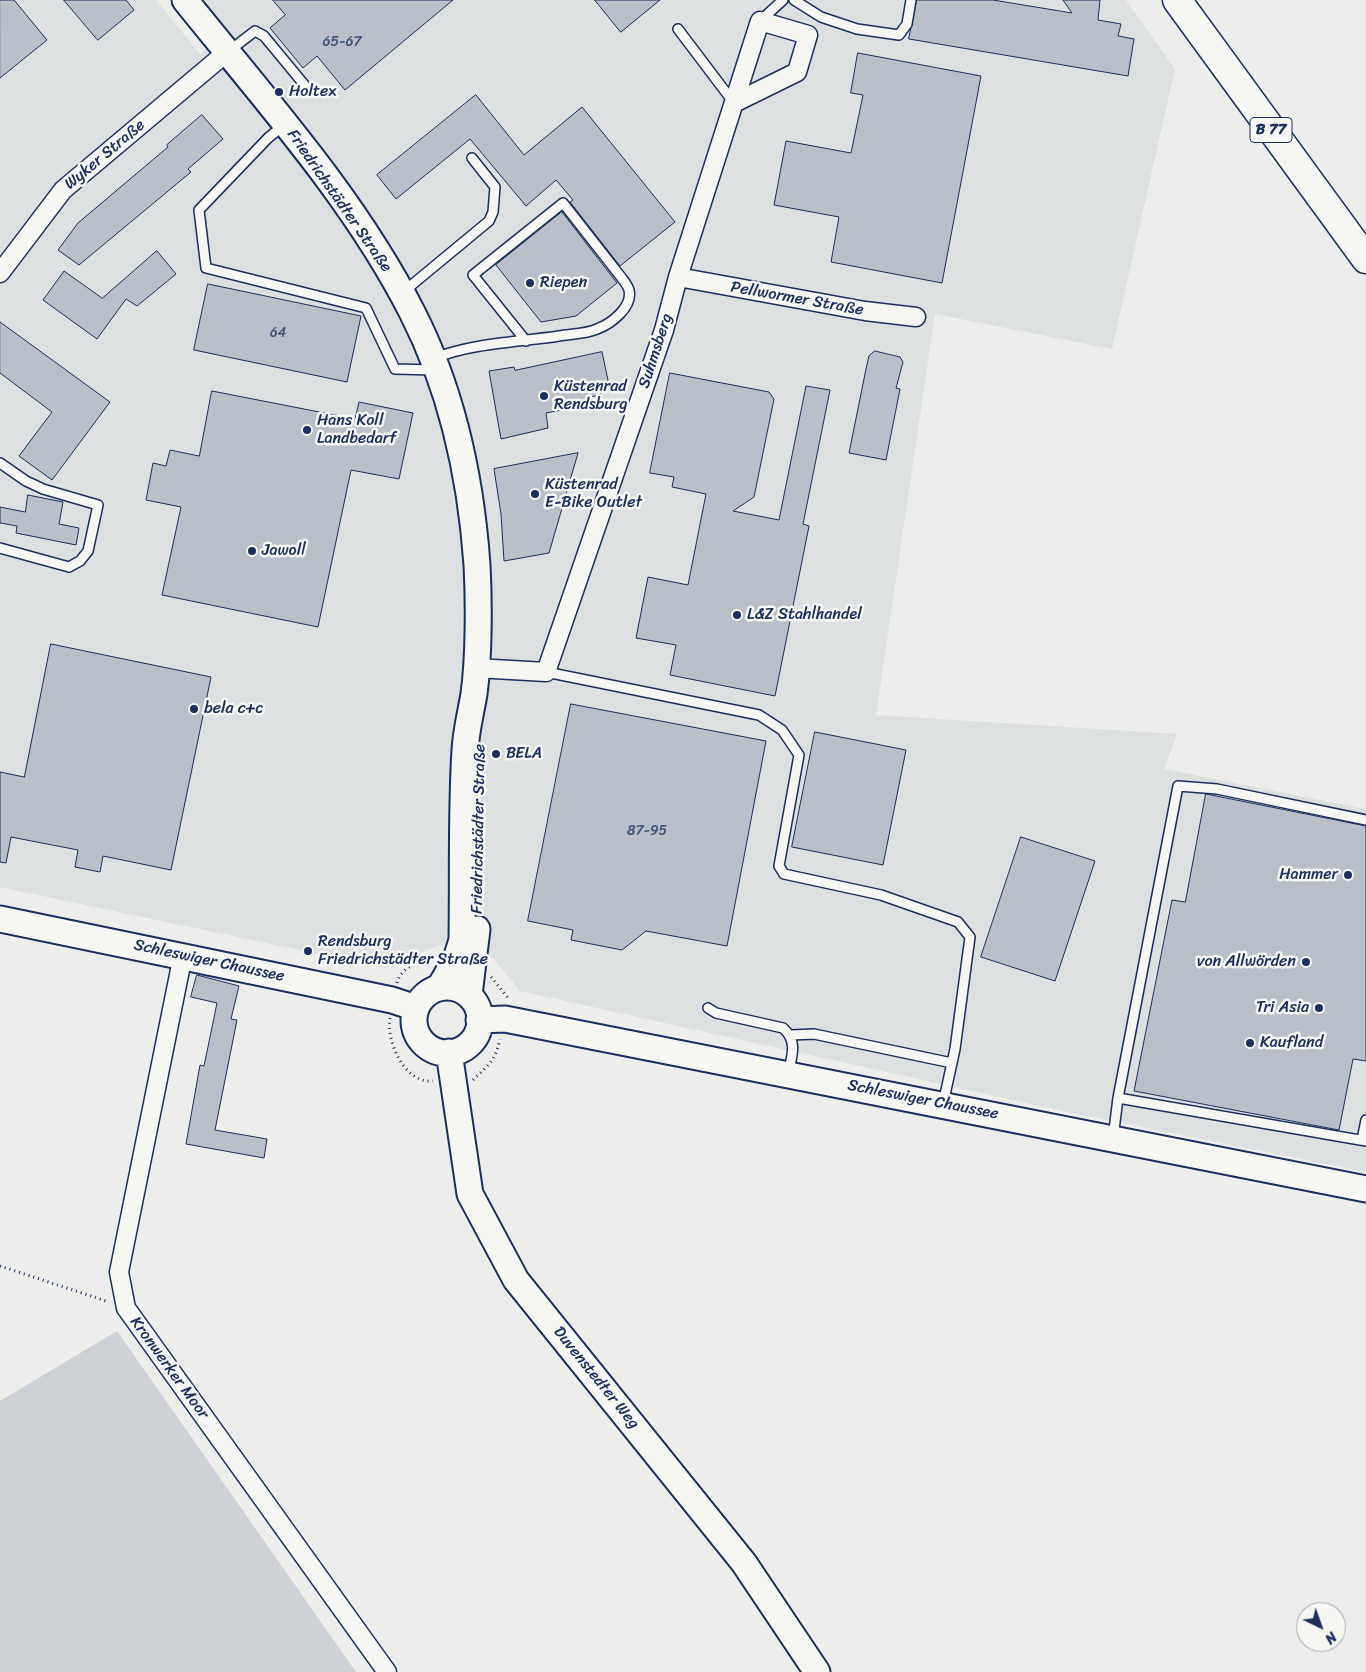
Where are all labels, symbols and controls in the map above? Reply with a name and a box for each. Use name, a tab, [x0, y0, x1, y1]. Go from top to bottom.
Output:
house number: 65-67	[323, 34, 361, 50]
place label: Holtex	[289, 82, 336, 102]
marker: Holtex	[273, 86, 285, 98]
street label: Wyker Straße	[61, 116, 149, 194]
road number: B 77	[1250, 118, 1292, 142]
street label: Friedrichstädter Straße	[282, 126, 396, 276]
place label: Riepen	[540, 273, 587, 293]
marker: Riepen	[524, 277, 536, 289]
street label: Pellwormer Straße	[729, 278, 865, 320]
street label: Suhmsberg	[635, 311, 677, 391]
house number: 64	[270, 325, 286, 341]
place label: Küstenrad Rendsburg	[554, 377, 628, 415]
marker: Küstenrad Rendsburg	[538, 390, 550, 402]
place label: Hans Koll Landbedarf	[317, 411, 396, 449]
marker: Hans Koll Landbedarf	[301, 424, 313, 436]
place label: Küstenrad E-Bike Outlet	[545, 475, 642, 513]
marker: Küstenrad E-Bike Outlet	[529, 488, 541, 500]
place label: Jawoll	[262, 541, 306, 561]
marker: Jawoll	[246, 545, 258, 557]
place label: L&Z Stahlhandel	[747, 605, 862, 625]
marker: L&Z Stahlhandel	[731, 609, 743, 621]
place label: bela c+c	[204, 699, 264, 719]
marker: bela c+c	[188, 703, 200, 715]
street label: Friedrichstädter Straße	[468, 744, 490, 914]
place label: BELA	[506, 744, 542, 764]
marker: BELA	[490, 748, 502, 760]
house number: 87-95	[627, 823, 667, 839]
place label: Hammer	[1279, 865, 1338, 885]
marker: Hammer	[1342, 869, 1354, 881]
place label: Rendsburg Friedrichstädter Straße	[318, 932, 488, 970]
street label: Schleswiger Chaussee	[132, 936, 286, 986]
marker: Rendsburg Friedrichstädter Straße	[302, 945, 314, 957]
place label: von Allwörden	[1197, 952, 1296, 972]
marker: von Allwörden	[1300, 956, 1312, 968]
place label: Tri Asia	[1256, 998, 1309, 1018]
marker: Tri Asia	[1313, 1002, 1325, 1014]
place label: Kaufland	[1260, 1033, 1323, 1053]
marker: Kaufland	[1244, 1037, 1256, 1049]
street label: Schleswiger Chaussee	[846, 1076, 1000, 1124]
street label: Kronwerker Moor	[125, 1313, 213, 1423]
street label: Duvenstedter Weg	[549, 1323, 643, 1433]
north arrow	[1296, 1602, 1346, 1652]
text: N	[1319, 1625, 1343, 1650]

